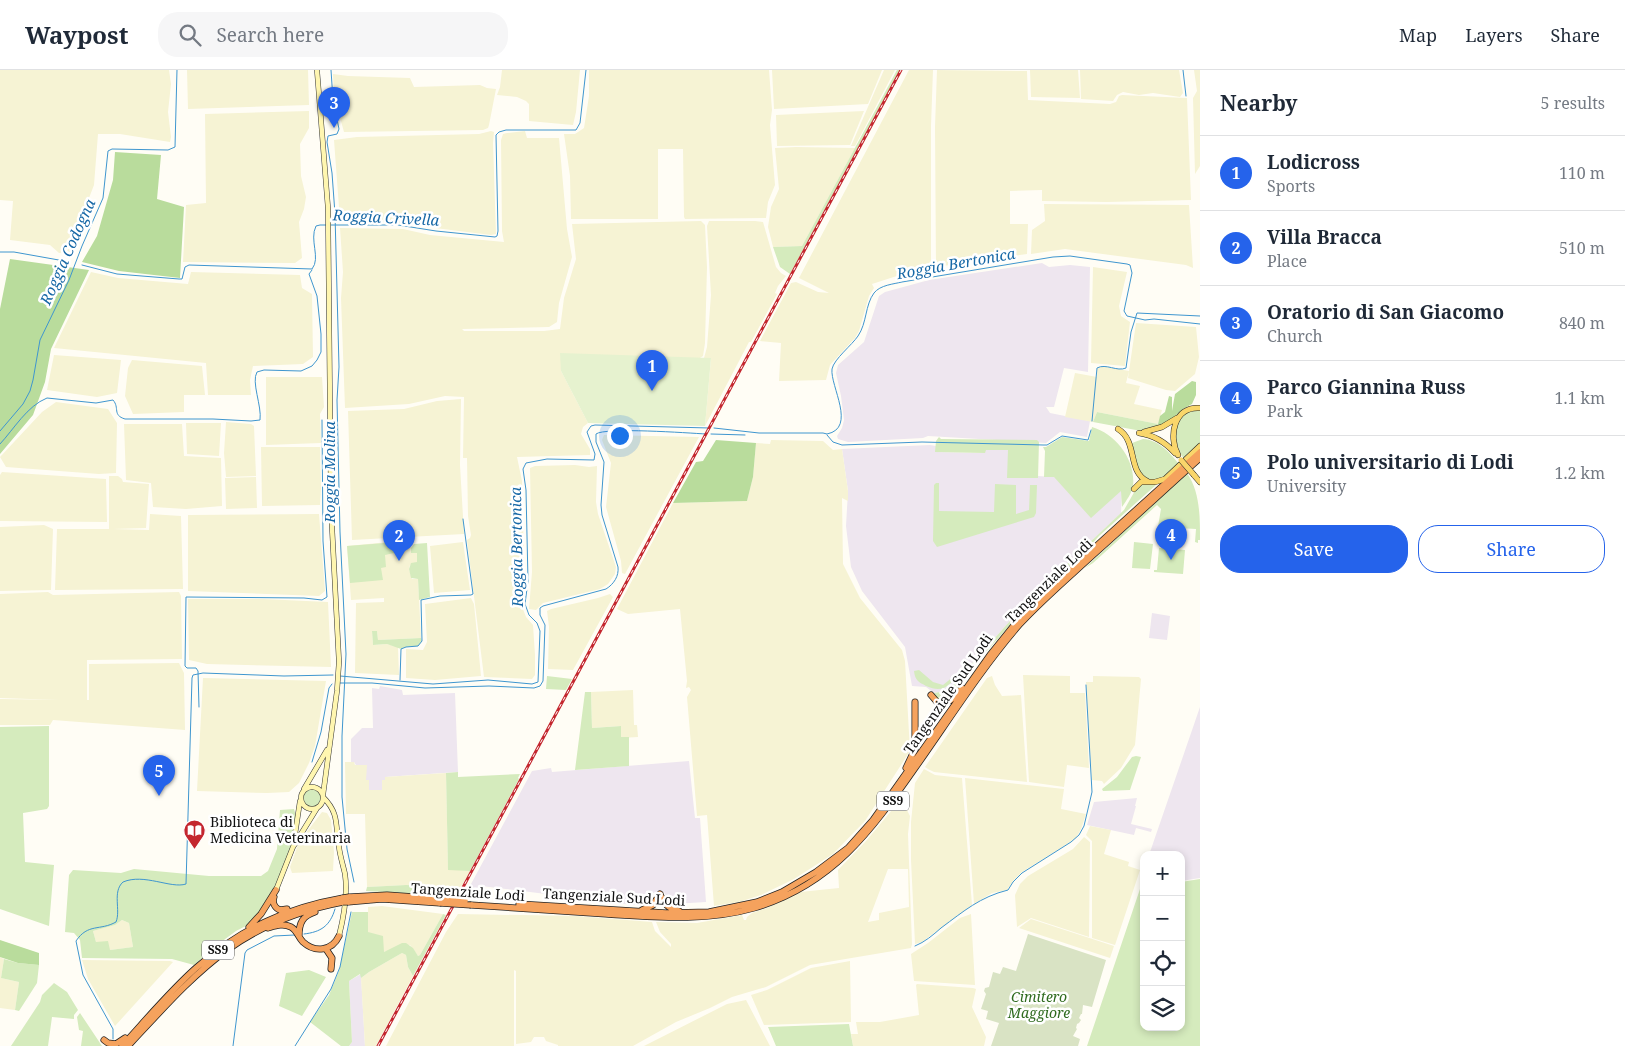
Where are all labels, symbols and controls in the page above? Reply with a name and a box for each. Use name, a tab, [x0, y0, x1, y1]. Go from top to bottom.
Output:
search box	[158, 12, 508, 57]
text: Waypost	[25, 18, 128, 51]
icon: search	[176, 21, 204, 49]
text: Search here	[216, 22, 324, 48]
text: Map	[1399, 23, 1437, 47]
text: Layers	[1465, 23, 1523, 47]
text: Share	[1551, 23, 1600, 47]
pin: 3	[318, 87, 350, 128]
text: Nearby	[1220, 89, 1298, 117]
text: 5 results	[1541, 92, 1605, 114]
text: Lodicross	[1267, 149, 1360, 175]
text: 1	[1231, 162, 1241, 184]
text: 110 m	[1559, 162, 1605, 184]
text: Sports	[1267, 175, 1315, 197]
water label: Roggia Codogna	[34, 195, 99, 309]
water label: Roggia Crivella	[331, 204, 440, 230]
text: Villa Bracca	[1267, 224, 1382, 250]
text: 2	[1231, 237, 1241, 259]
text: 510 m	[1559, 237, 1605, 259]
water label: Roggia Bertonica	[894, 243, 1017, 283]
text: Place	[1267, 250, 1307, 272]
text: Oratorio di San Giacomo	[1267, 299, 1504, 325]
text: 3	[1231, 312, 1241, 334]
text: 840 m	[1559, 312, 1605, 334]
text: Church	[1267, 325, 1323, 347]
pin: 1	[636, 350, 668, 391]
text: Parco Giannina Russ	[1267, 374, 1465, 400]
text: 4	[1231, 387, 1241, 409]
text: 1.1 km	[1554, 387, 1605, 409]
text: Park	[1267, 400, 1303, 422]
water label: Roggia Molina	[319, 421, 339, 524]
your location	[607, 423, 633, 449]
text: Polo universitario di Lodi	[1267, 449, 1514, 475]
text: 5	[1231, 462, 1241, 484]
text: 1.2 km	[1554, 462, 1605, 484]
text: University	[1267, 475, 1346, 497]
water label: Roggia Bertonica	[505, 486, 527, 608]
pin: 4	[1155, 519, 1187, 560]
pin: 2	[383, 520, 415, 561]
button: Save	[1220, 525, 1408, 573]
button: Share	[1418, 525, 1605, 573]
street label: Tangenziale Lodi	[1001, 534, 1097, 627]
street label: Tangenziale Sud Lodi	[899, 629, 997, 758]
pin: 5	[143, 755, 175, 796]
road number: SS9	[877, 791, 909, 810]
place label: Biblioteca di Medicina Veterinaria	[210, 812, 351, 847]
library icon: Biblioteca di Medicina Veterinaria	[182, 818, 206, 849]
map controls	[1140, 851, 1185, 1031]
button: +	[1140, 851, 1185, 896]
street label: Tangenziale Lodi	[411, 878, 526, 905]
street label: Tangenziale Sud Lodi	[542, 883, 686, 910]
button: −	[1140, 896, 1185, 941]
road number: SS9	[202, 940, 234, 960]
button: locate	[1140, 941, 1185, 986]
button: layers	[1140, 986, 1185, 1031]
park label: Cimitero Maggiore	[1007, 987, 1070, 1022]

